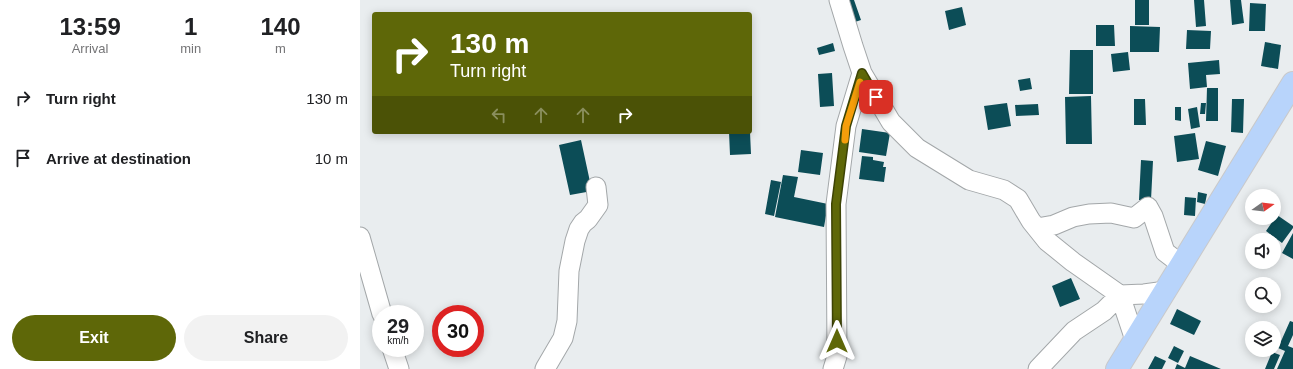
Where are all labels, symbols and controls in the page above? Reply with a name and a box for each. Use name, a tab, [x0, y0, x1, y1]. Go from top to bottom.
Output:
text: 13:59	[59, 13, 121, 40]
text: 1	[184, 13, 197, 40]
text: 140	[261, 13, 301, 40]
icon: right	[384, 28, 436, 80]
text: 130 m	[450, 28, 529, 59]
text: Arrival	[72, 41, 109, 56]
text: min	[180, 41, 201, 56]
text: m	[275, 41, 286, 56]
text: Turn right	[450, 61, 526, 81]
pin	[859, 80, 893, 114]
icon: arrive	[865, 86, 887, 108]
icon: right	[12, 87, 34, 109]
text: Turn right	[46, 90, 116, 107]
text: 130 m	[306, 90, 348, 107]
icon: left	[488, 104, 510, 126]
icon: ahead	[530, 104, 552, 126]
icon: ahead	[572, 104, 594, 126]
icon: right	[614, 104, 636, 126]
icon: arrive	[12, 147, 34, 169]
text: Arrive at destination	[46, 150, 191, 167]
text: 10 m	[315, 150, 348, 167]
north arrow	[1245, 189, 1281, 225]
map controls	[1245, 189, 1281, 357]
button: sound	[1245, 233, 1281, 269]
button: search	[1245, 277, 1281, 313]
speed limit sign: 30	[432, 305, 484, 357]
button: Exit	[12, 315, 176, 361]
button: Share	[184, 315, 348, 361]
text: 29	[387, 315, 409, 337]
position arrow	[816, 320, 858, 362]
button: layers	[1245, 321, 1281, 357]
text: km/h	[387, 335, 409, 346]

